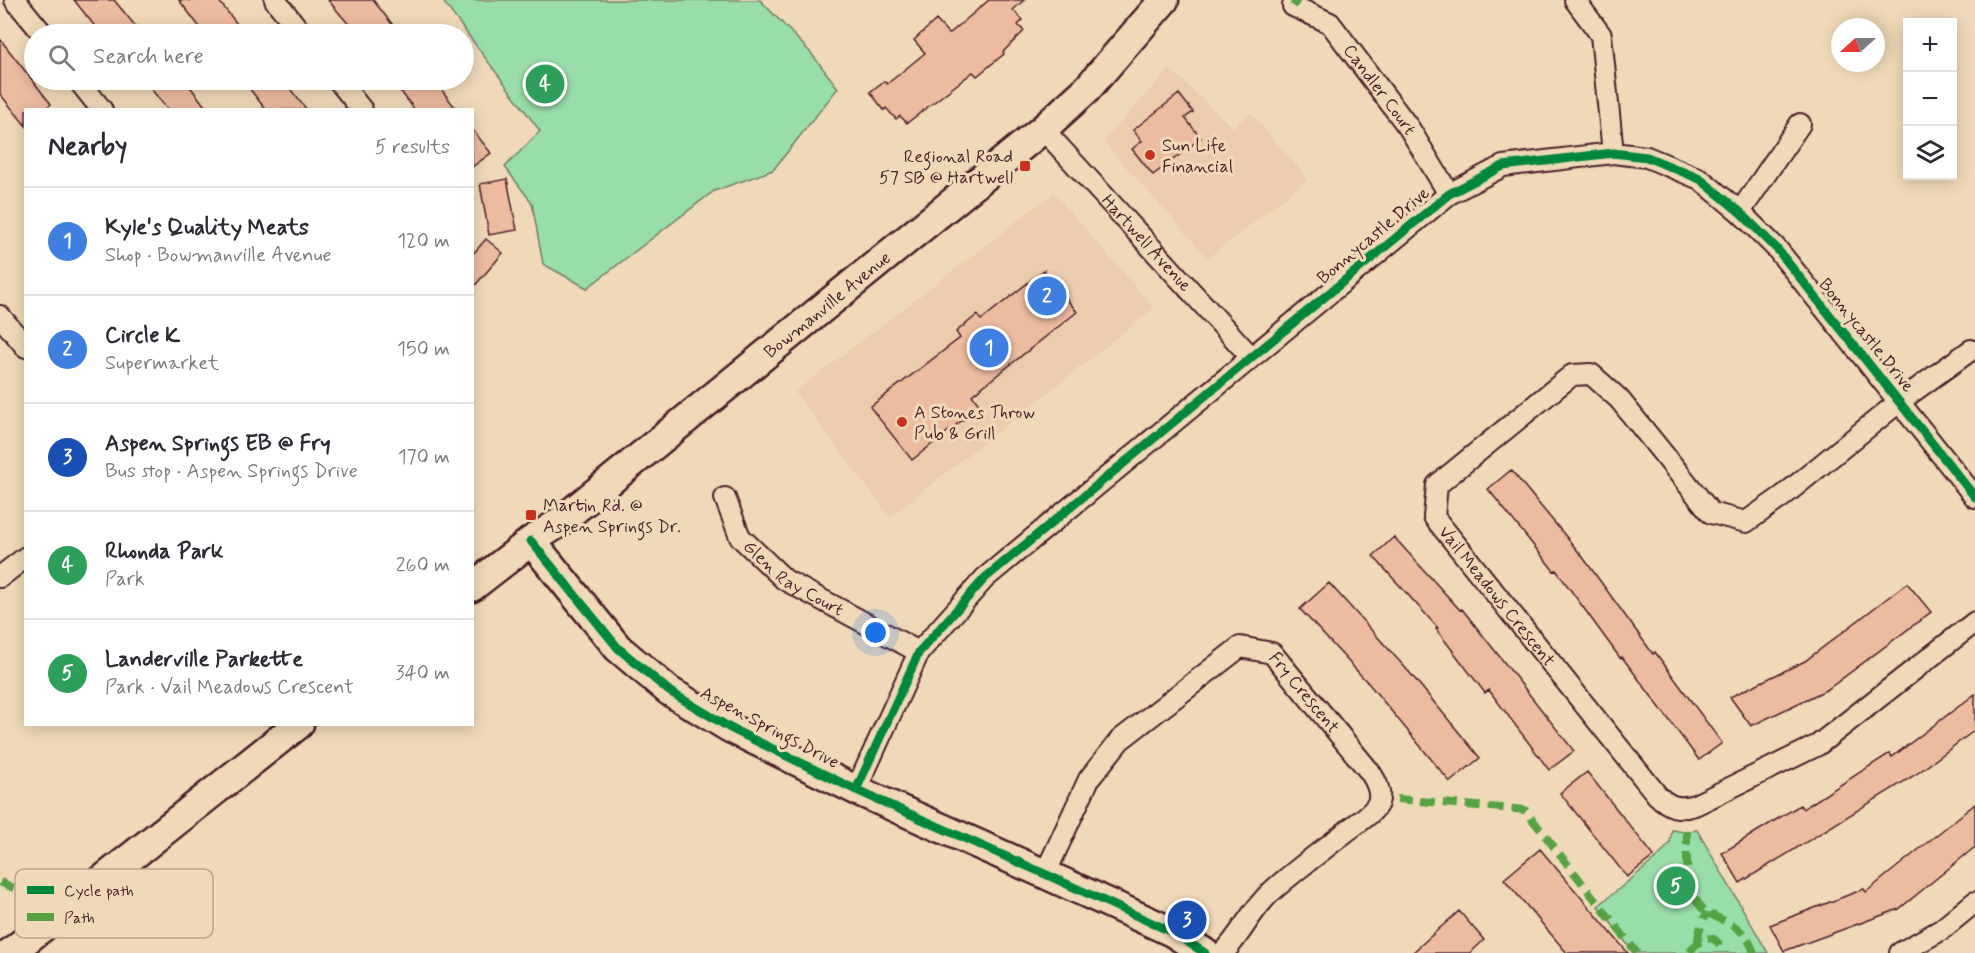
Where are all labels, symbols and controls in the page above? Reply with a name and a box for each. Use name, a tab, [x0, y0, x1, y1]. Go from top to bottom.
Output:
north arrow	[1831, 18, 1885, 72]
map controls	[1903, 18, 1957, 180]
button: +	[1903, 18, 1957, 72]
search box	[24, 24, 474, 90]
street label: Candler Court	[1337, 40, 1422, 140]
icon: search	[45, 41, 78, 74]
text: Search here	[93, 43, 204, 71]
pin: 4	[526, 62, 564, 106]
button: −	[1903, 72, 1957, 126]
button: layers	[1903, 126, 1957, 180]
text: Nearby	[48, 130, 127, 164]
text: 5 results	[375, 134, 450, 161]
place label: Sun Life Financial	[1162, 134, 1233, 179]
place label: Regional Road 57 SB @ Hartwell	[879, 145, 1013, 190]
marker: Sun Life Financial	[1143, 148, 1157, 162]
marker: Regional Road 57 SB @ Hartwell	[1018, 159, 1032, 173]
street label: Bonnycastle Drive	[1312, 182, 1435, 290]
street label: Hartwell Avenue	[1095, 190, 1197, 297]
text: Kyle's Quality Meats	[105, 214, 309, 242]
text: 1	[63, 228, 72, 255]
text: 120 m	[397, 228, 450, 255]
text: Shop · Bowmanville Avenue	[105, 242, 332, 269]
street label: Bowmanville Avenue	[759, 246, 896, 364]
pin: 2	[1028, 274, 1066, 318]
street label: Bonnycastle Drive	[1813, 274, 1920, 398]
text: Circle K	[105, 322, 180, 350]
pin: 1	[970, 326, 1008, 370]
text: 2	[63, 336, 72, 363]
text: 150 m	[397, 336, 450, 363]
text: Supermarket	[105, 350, 219, 377]
place label: A Stones Throw Pub & Grill	[914, 401, 1035, 446]
marker: A Stones Throw Pub & Grill	[895, 415, 909, 429]
text: Aspen Springs EB @ Fry	[105, 430, 331, 458]
text: 3	[63, 444, 72, 471]
text: 170 m	[398, 444, 450, 471]
text: Bus stop · Aspen Springs Drive	[105, 458, 358, 485]
place label: Martin Rd. @ Aspen Springs Dr.	[543, 494, 681, 541]
marker: Martin Rd. @ Aspen Springs Dr.	[524, 508, 538, 522]
street label: Vail Meadows Crescent	[1433, 521, 1560, 672]
street label: Glen Ray Court	[737, 535, 848, 623]
text: Rhonda Park	[105, 538, 223, 566]
text: 4	[62, 552, 73, 579]
text: 260 m	[396, 552, 450, 579]
text: Park	[105, 566, 145, 593]
your location	[861, 618, 890, 647]
text: Landerville Parkette	[105, 646, 303, 674]
street label: Fry Crescent	[1263, 647, 1345, 739]
text: 5	[62, 660, 74, 687]
text: 340 m	[395, 660, 450, 687]
text: Park · Vail Meadows Crescent	[105, 674, 354, 701]
street label: Aspen Springs Drive	[695, 681, 843, 776]
pin: 5	[1656, 864, 1696, 908]
legend	[15, 869, 213, 938]
text: Cycle path	[64, 881, 134, 902]
pin: 3	[1168, 898, 1206, 942]
text: Path	[64, 908, 95, 929]

